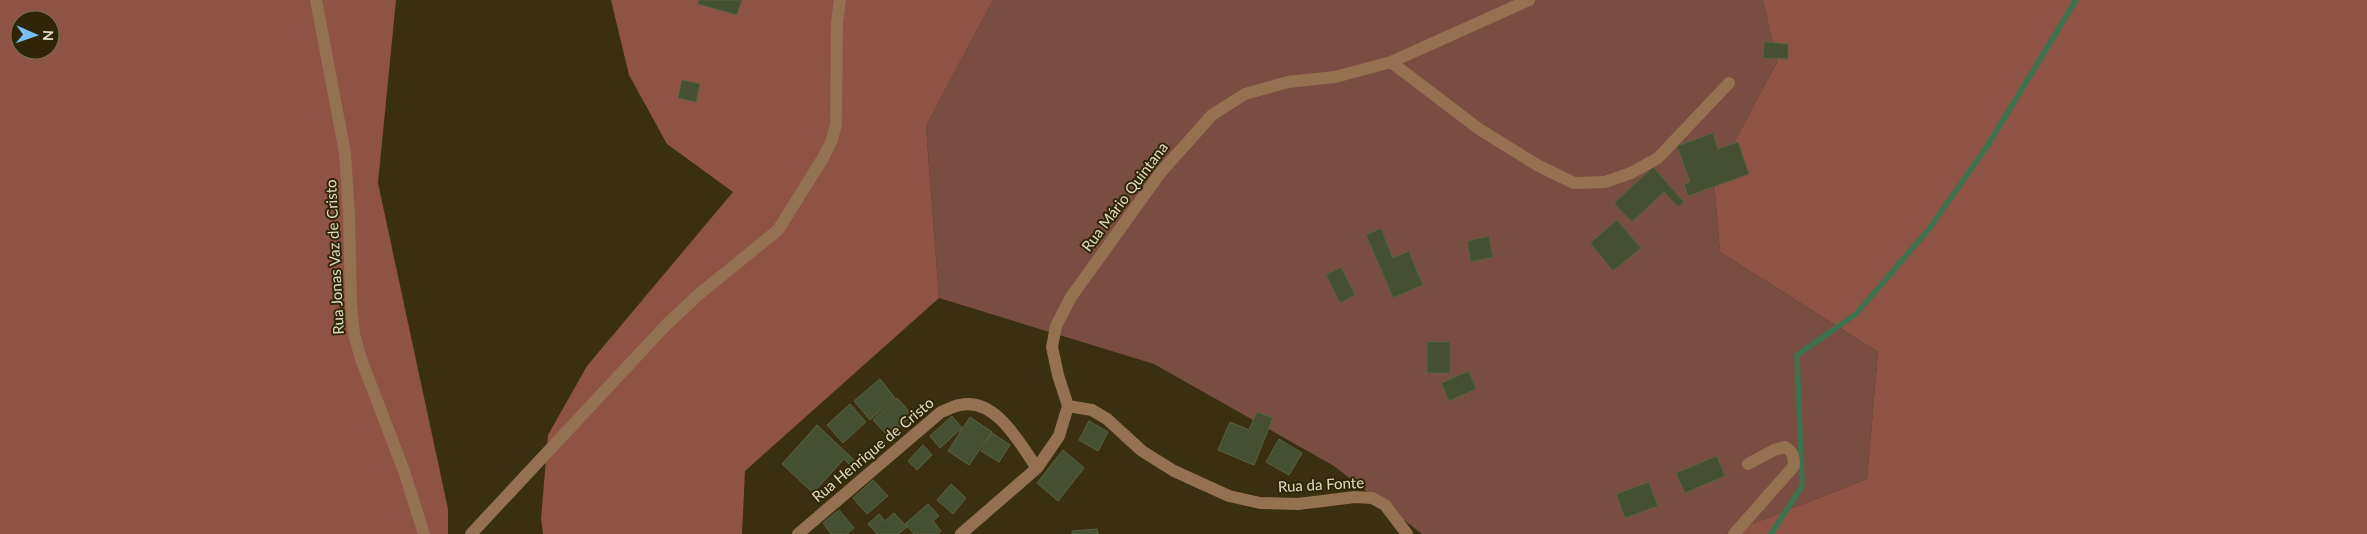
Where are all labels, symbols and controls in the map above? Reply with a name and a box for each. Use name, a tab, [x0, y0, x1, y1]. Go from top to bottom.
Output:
north arrow	[10, 10, 60, 60]
text: N	[40, 30, 57, 41]
street label: Rua Mário Quintana	[1077, 138, 1171, 255]
street label: Rua Jonas Vaz de Cristo	[321, 179, 347, 335]
street label: Rua Henrique de Cristo	[808, 393, 937, 505]
street label: Rua da Fonte	[1277, 473, 1365, 495]

